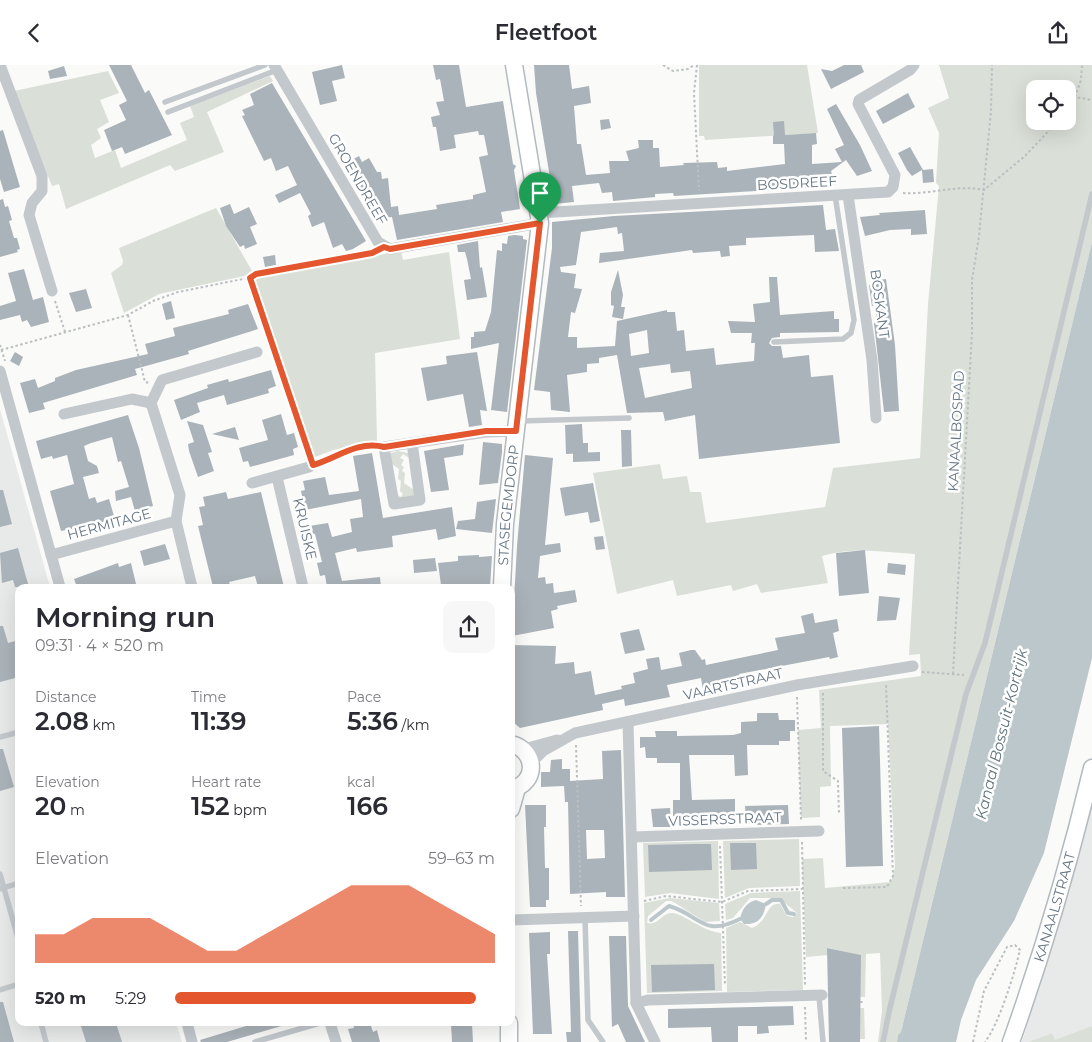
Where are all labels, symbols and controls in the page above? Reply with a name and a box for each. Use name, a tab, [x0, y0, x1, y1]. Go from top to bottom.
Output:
icon: back	[20, 19, 48, 47]
text: Fleetfoot	[495, 19, 597, 46]
icon: share	[1044, 19, 1072, 47]
map controls	[1026, 80, 1076, 130]
button: locate	[1026, 80, 1076, 130]
street label: GROENDREEF	[325, 130, 392, 228]
pin	[519, 172, 561, 223]
street label: BOSDREEF	[756, 172, 838, 194]
icon: arrive	[526, 179, 554, 207]
street label: BOSKANT	[866, 268, 894, 340]
street label: KANAALBOSPAD	[944, 370, 968, 492]
street label: STASEGEMDORP	[494, 444, 523, 566]
street label: KRUISKE	[289, 496, 321, 562]
street label: HERMITAGE	[65, 504, 153, 544]
text: Morning run	[35, 600, 215, 634]
button: share	[443, 601, 495, 653]
text: 09:31 · 4 × 520 m	[35, 636, 164, 655]
water label: Kanaal Bossuit-Kortrijk	[971, 646, 1032, 821]
street label: VAARTSTRAAT	[681, 664, 785, 704]
text: Distance	[35, 688, 97, 706]
text: Time	[191, 688, 226, 706]
text: Pace	[347, 688, 381, 706]
text: 2.08	[35, 706, 89, 736]
text: 11:39	[191, 706, 246, 736]
text: 5:36	[347, 706, 398, 736]
text: km	[89, 716, 116, 734]
text: /km	[398, 716, 430, 734]
text: Elevation	[35, 773, 100, 791]
text: Heart rate	[191, 773, 261, 791]
text: kcal	[347, 773, 375, 791]
text: 20	[35, 791, 66, 821]
text: 152	[191, 791, 230, 821]
text: 166	[347, 791, 388, 821]
text: m	[66, 801, 85, 819]
text: bpm	[230, 801, 267, 819]
street label: VISSERSSTRAAT	[668, 808, 782, 830]
text: Elevation	[35, 849, 109, 868]
text: 59–63 m	[428, 849, 495, 868]
street label: KANAALSTRAAT	[1030, 850, 1079, 964]
text: 520 m	[35, 989, 86, 1008]
text: 5:29	[115, 989, 146, 1008]

